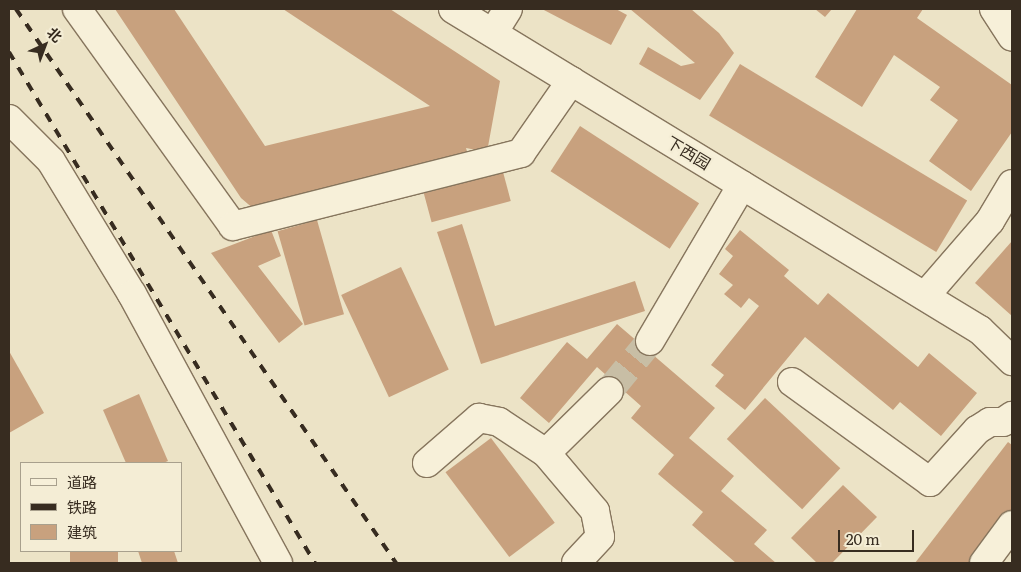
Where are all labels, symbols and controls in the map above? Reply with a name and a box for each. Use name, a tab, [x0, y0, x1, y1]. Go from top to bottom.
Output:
north arrow	[20, 20, 70, 70]
text: 北	[43, 22, 67, 46]
street label: 下西园	[663, 131, 715, 173]
legend	[20, 462, 182, 552]
text: 道路	[67, 470, 97, 493]
text: 铁路	[67, 495, 97, 518]
text: 建筑	[67, 520, 97, 543]
scale bar	[841, 520, 917, 552]
text: 20 m	[846, 527, 880, 550]

